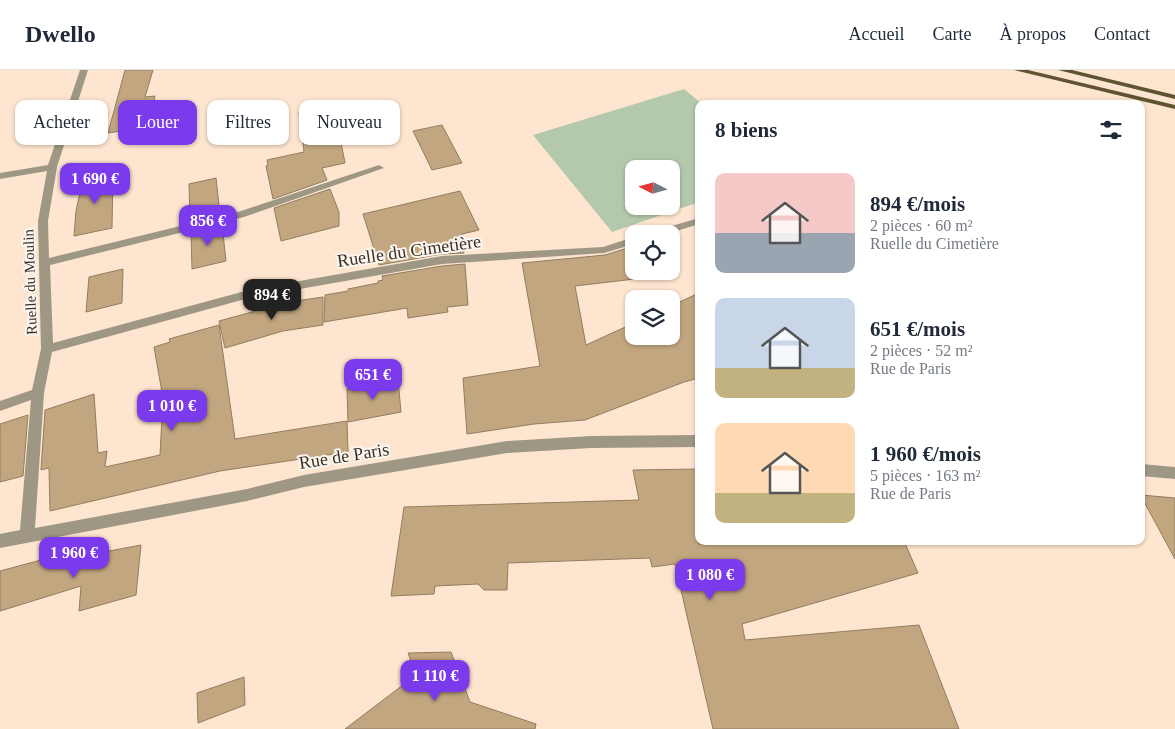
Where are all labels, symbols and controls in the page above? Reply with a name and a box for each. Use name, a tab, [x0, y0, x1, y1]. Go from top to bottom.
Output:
text: Dwello	[25, 21, 96, 47]
text: Accueil	[849, 24, 905, 44]
text: Carte	[933, 24, 972, 44]
text: À propos	[1000, 24, 1066, 44]
text: Contact	[1094, 24, 1150, 44]
chip: Acheter	[15, 100, 108, 145]
chip: Louer	[118, 100, 197, 145]
chip: Filtres	[207, 100, 289, 145]
chip: Nouveau	[299, 100, 400, 145]
icon: filters	[1097, 116, 1125, 144]
text: 8 biens	[715, 118, 777, 142]
north arrow	[625, 160, 680, 215]
map controls	[625, 160, 680, 345]
pin: 1 690 €	[49, 162, 141, 205]
text: 1 690 €	[71, 170, 119, 187]
text: 894 €/mois	[870, 192, 965, 216]
icon: home	[755, 193, 815, 253]
pin: 856 €	[173, 204, 243, 247]
text: 856 €	[190, 212, 226, 229]
text: 2 pièces · 60 m²	[870, 217, 973, 234]
button: locate	[625, 225, 680, 280]
street label: Ruelle du Moulin	[20, 228, 40, 335]
street label: Ruelle du Cimetière	[336, 231, 482, 271]
text: Ruelle du Cimetière	[870, 235, 999, 252]
pin: 894 €	[237, 278, 307, 321]
text: 894 €	[254, 286, 290, 303]
button: layers	[625, 290, 680, 345]
text: 651 €/mois	[870, 317, 965, 341]
icon: home	[755, 318, 815, 378]
text: 2 pièces · 52 m²	[870, 342, 973, 359]
pin: 651 €	[338, 358, 408, 401]
text: Rue de Paris	[870, 360, 951, 377]
text: 651 €	[355, 366, 391, 383]
pin: 1 010 €	[126, 390, 218, 432]
text: 1 010 €	[148, 397, 196, 414]
street label: Rue de Paris	[298, 439, 390, 473]
text: 1 960 €/mois	[870, 442, 981, 466]
icon: home	[755, 443, 815, 503]
text: 5 pièces · 163 m²	[870, 467, 981, 484]
text: Rue de Paris	[870, 485, 951, 502]
pin: 1 960 €	[28, 536, 120, 579]
text: 1 960 €	[50, 544, 98, 561]
pin: 1 080 €	[664, 558, 756, 601]
text: 1 080 €	[686, 566, 734, 583]
pin: 1 110 €	[389, 660, 481, 702]
text: 1 110 €	[411, 667, 459, 684]

